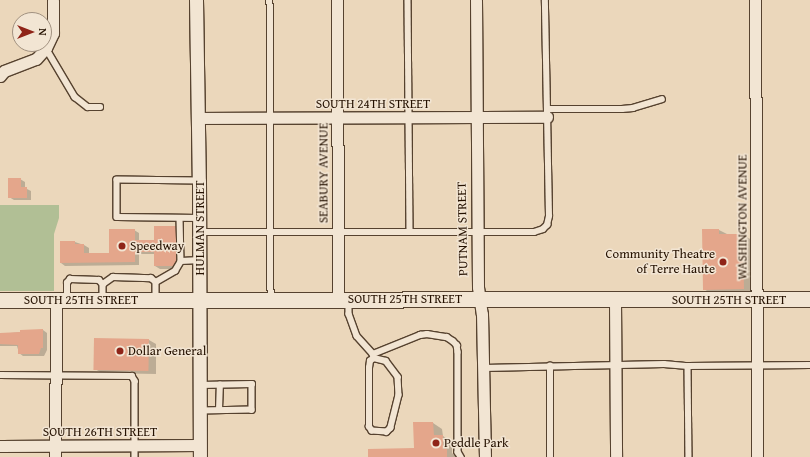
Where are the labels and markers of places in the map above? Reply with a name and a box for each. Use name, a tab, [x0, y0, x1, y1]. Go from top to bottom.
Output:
place label: Speedway	[130, 238, 184, 254]
marker: Speedway	[117, 241, 127, 251]
place label: Community Theatre of Terre Haute	[605, 247, 715, 278]
marker: Community Theatre of Terre Haute	[718, 257, 728, 267]
place label: Dollar General	[128, 343, 206, 359]
marker: Dollar General	[115, 346, 125, 356]
place label: Peddle Park	[444, 435, 509, 451]
marker: Peddle Park	[431, 438, 441, 448]

